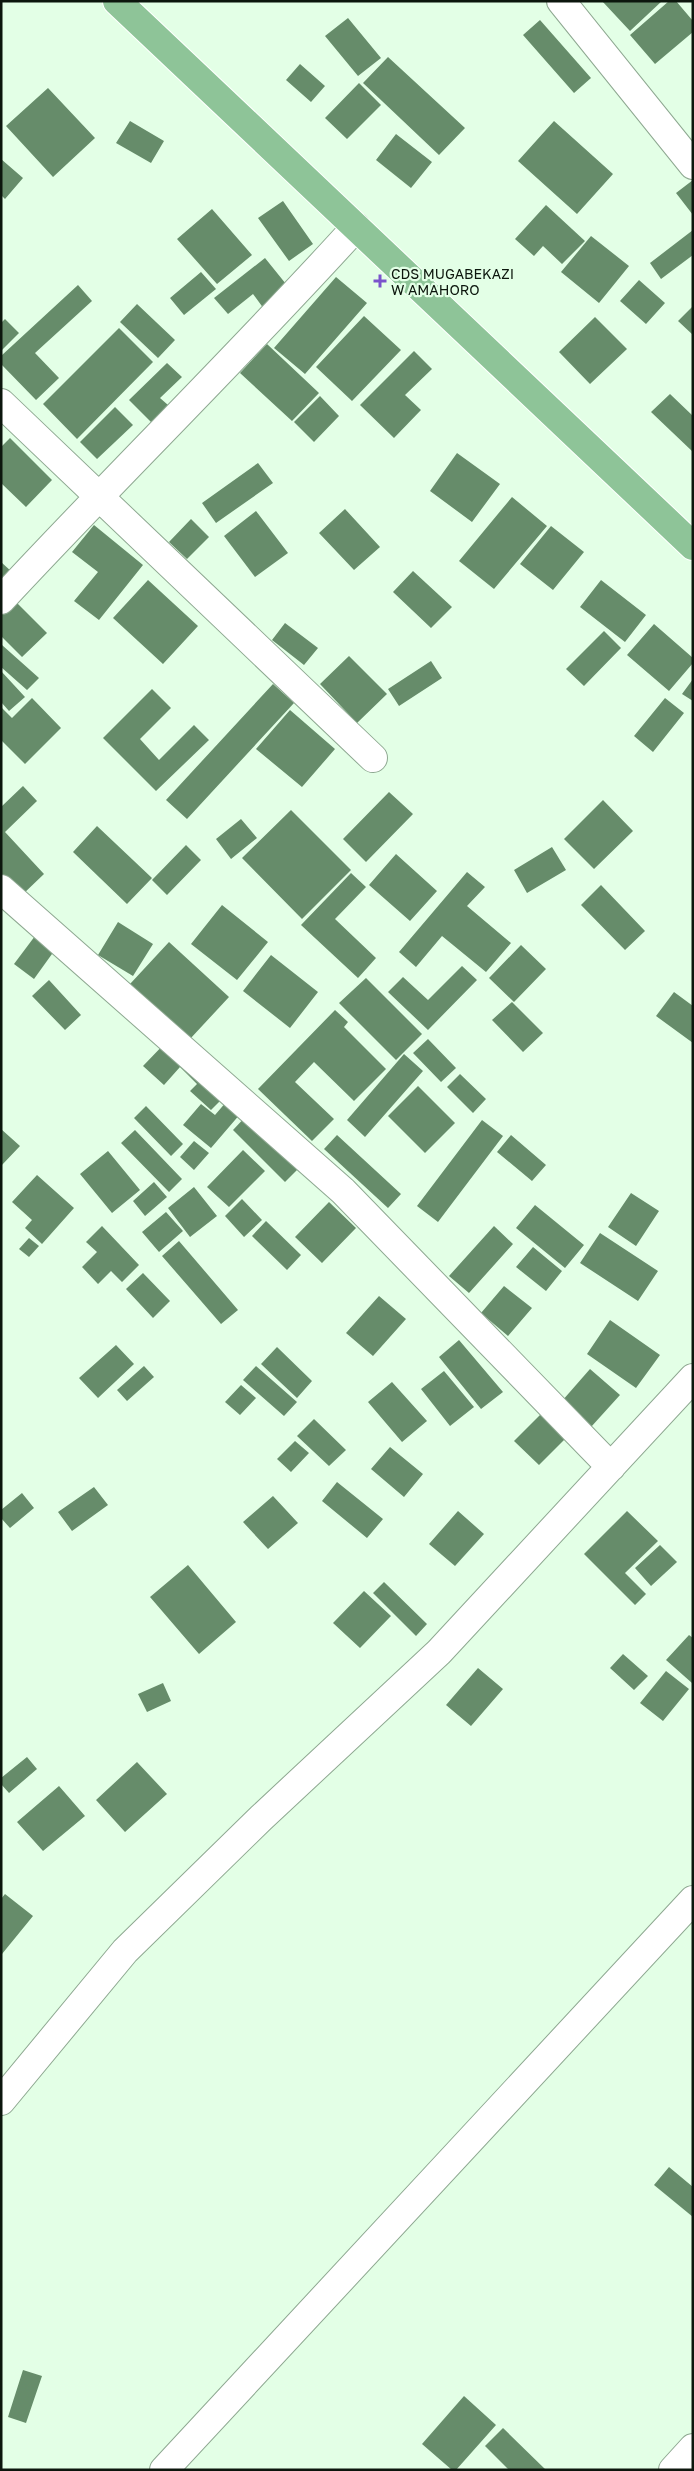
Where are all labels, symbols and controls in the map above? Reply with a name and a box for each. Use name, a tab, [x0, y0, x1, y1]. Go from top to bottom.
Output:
place label: CDS MUGABEKAZI W AMAHORO	[391, 265, 514, 298]
marker: CDS MUGABEKAZI W AMAHORO	[373, 274, 387, 288]

